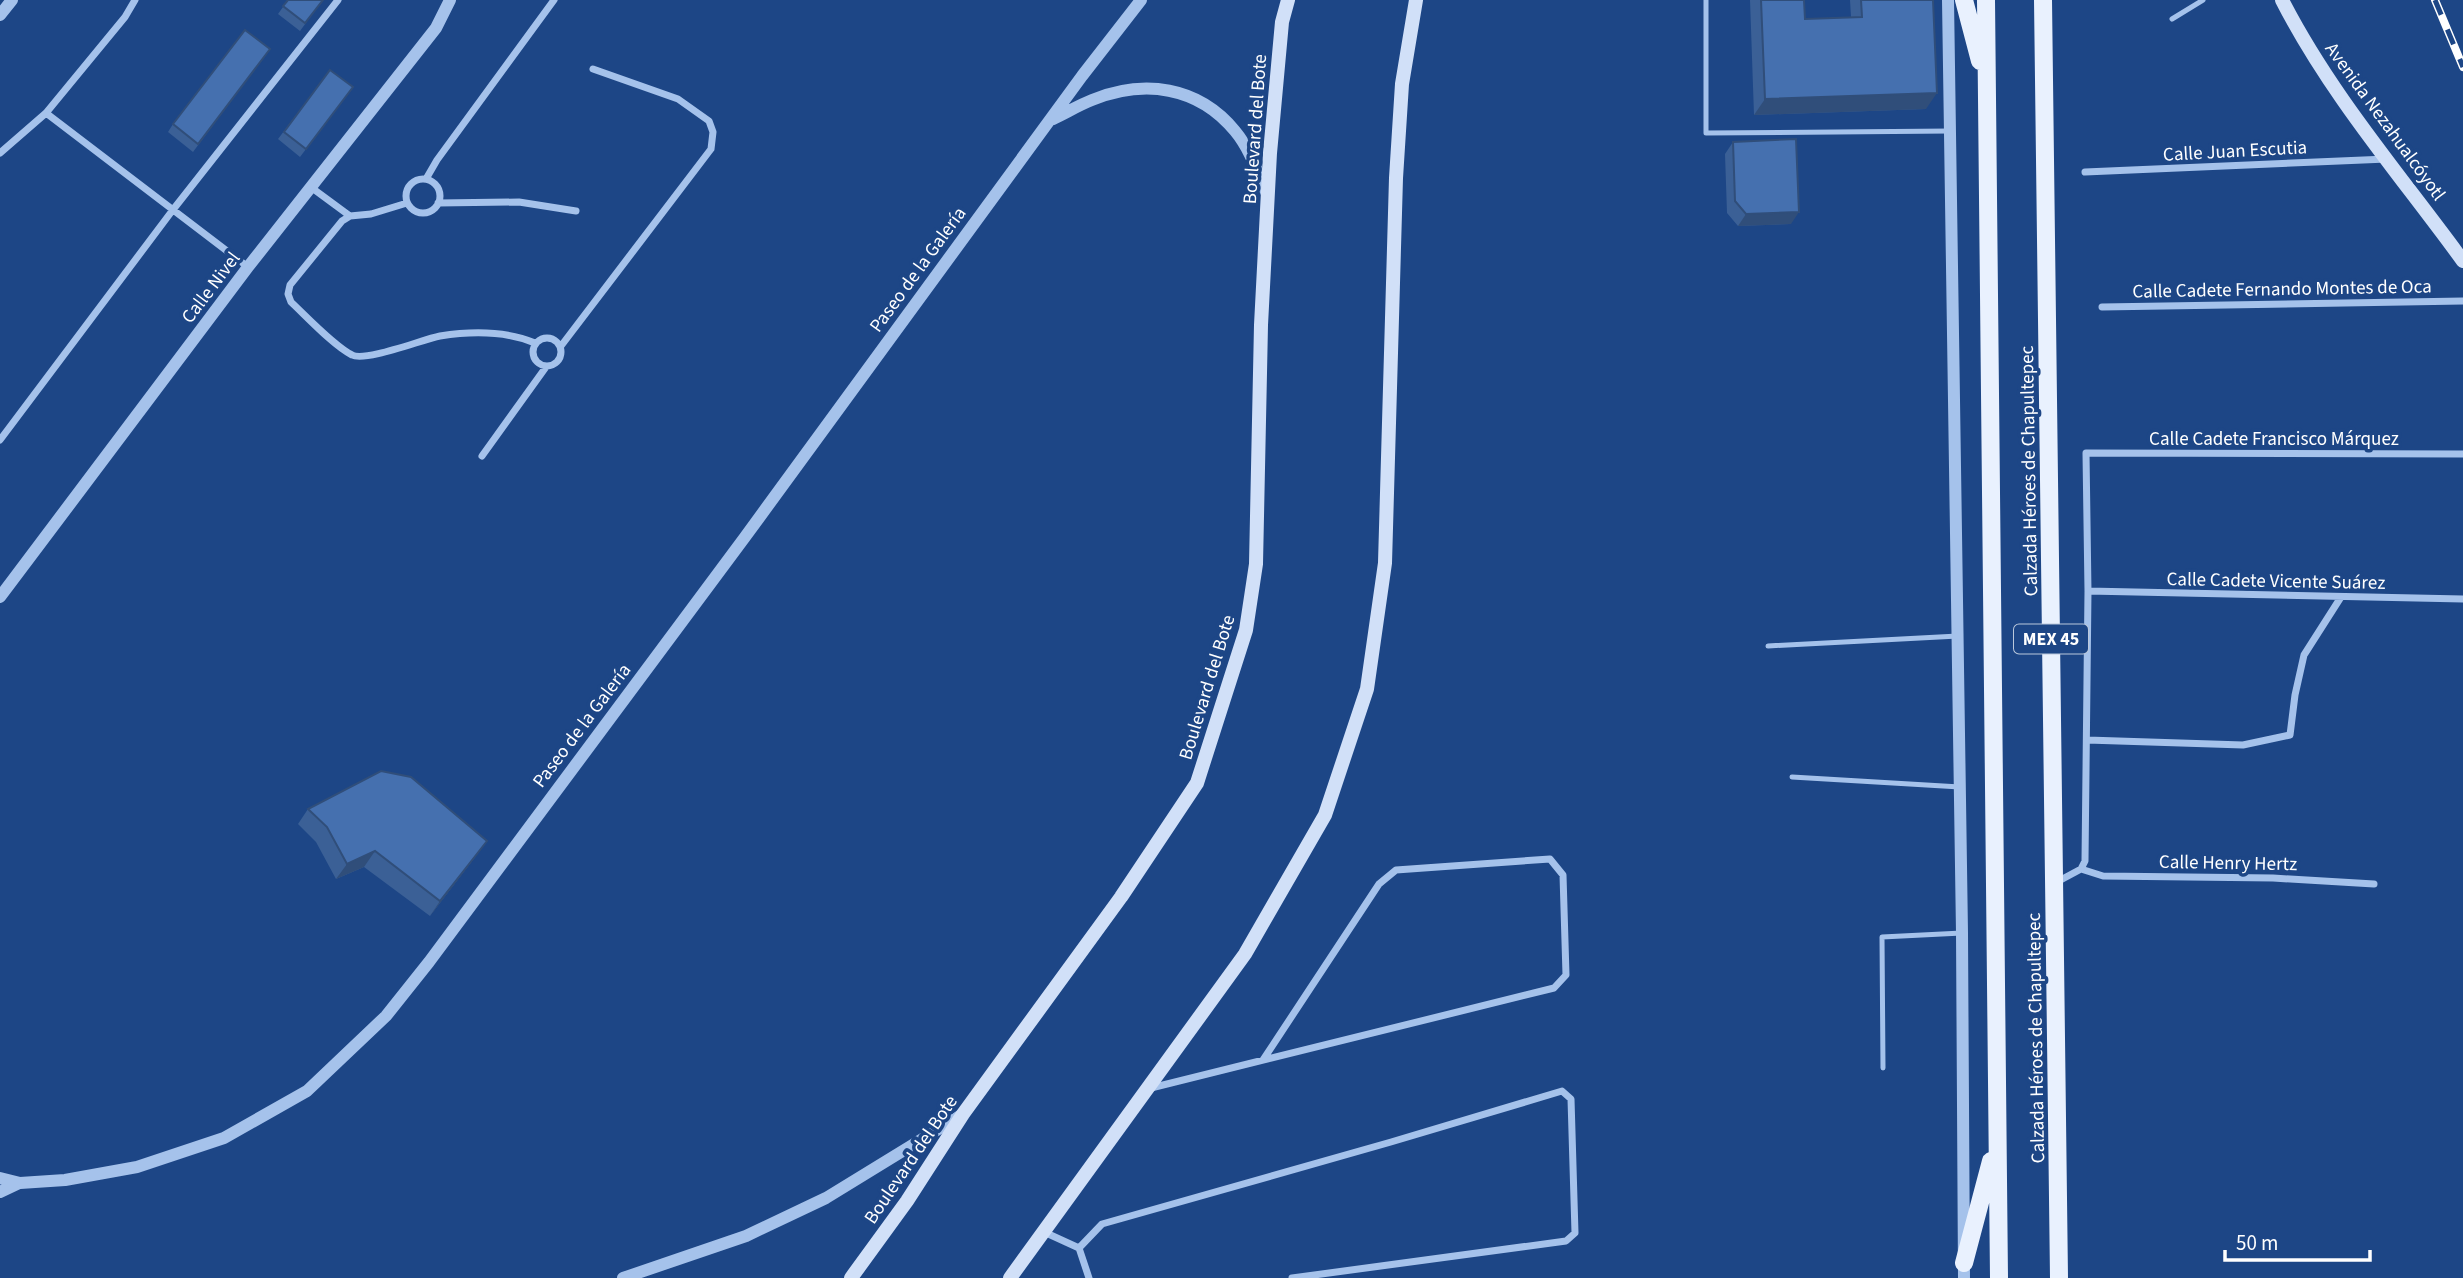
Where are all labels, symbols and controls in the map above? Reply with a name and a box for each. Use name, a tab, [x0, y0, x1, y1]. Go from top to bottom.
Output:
street label: Avenida Nezahualcóyotl	[2318, 37, 2452, 207]
street label: Boulevard del Bote	[1237, 53, 1274, 205]
street label: Calle Juan Escutia	[2162, 134, 2308, 169]
street label: Paseo de la Galería	[863, 202, 973, 338]
street label: Calle Nivel	[175, 246, 247, 329]
street label: Calle Cadete Fernando Montes de Oca	[2132, 273, 2432, 306]
street label: Calzada Héroes de Chapultepec	[2014, 345, 2045, 596]
street label: Calle Cadete Francisco Márquez	[2149, 426, 2399, 453]
street label: Calle Cadete Vicente Suárez	[2166, 566, 2386, 597]
street label: Boulevard del Bote	[1173, 612, 1242, 763]
road number: MEX 45	[2014, 624, 2088, 654]
street label: Paseo de la Galería	[526, 658, 638, 794]
street label: Calle Henry Hertz	[2159, 849, 2297, 878]
street label: Calzada Héroes de Chapultepec	[2021, 912, 2052, 1163]
street label: Boulevard del Bote	[858, 1090, 964, 1230]
scale bar	[2225, 1218, 2370, 1262]
text: 50 m	[2236, 1228, 2278, 1258]

